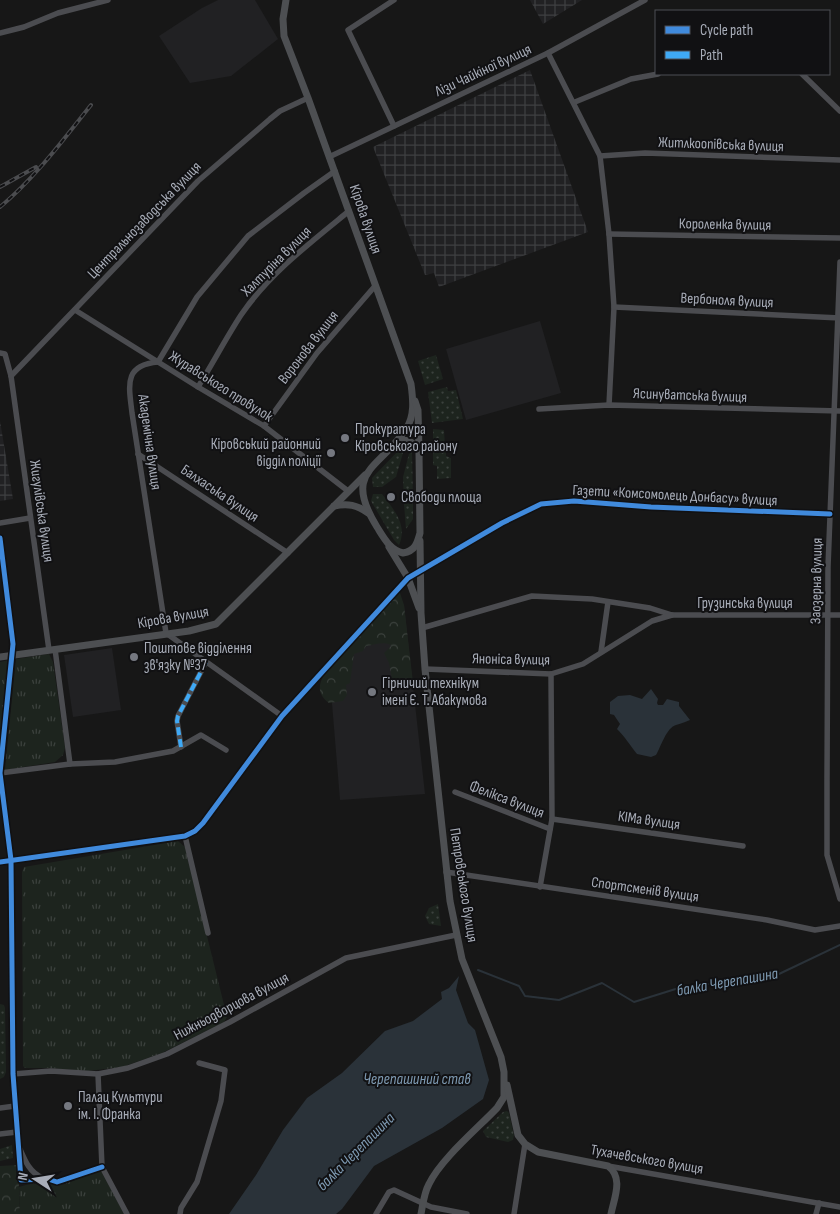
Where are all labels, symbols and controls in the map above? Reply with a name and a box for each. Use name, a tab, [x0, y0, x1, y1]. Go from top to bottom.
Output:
legend	[655, 10, 830, 75]
text: Cycle path	[700, 21, 753, 40]
street label: Лізи Чайкіної вулиця	[431, 40, 535, 102]
text: Path	[700, 46, 723, 65]
street label: Житлкоопівська вулиця	[658, 133, 784, 156]
street label: Центральнозаводська вулиця	[83, 158, 205, 283]
street label: Кірова вулиця	[345, 182, 386, 256]
street label: Короленка вулиця	[679, 214, 771, 235]
street label: Халтуріна вулиця	[236, 222, 316, 301]
street label: Вербоноля вулиця	[680, 289, 774, 312]
street label: Воронова вулиця	[274, 307, 343, 388]
street label: Журавського провулок	[165, 347, 277, 426]
street label: Ясинуватська вулиця	[633, 384, 748, 407]
street label: Академічна вулиця	[133, 392, 166, 491]
place label: Прокуратура Кіровського району	[355, 420, 458, 456]
marker: Прокуратура Кіровського району	[339, 432, 351, 444]
place label: Кіровський районний відділ поліції	[211, 435, 322, 471]
marker: Кіровський районний відділ поліції	[325, 447, 337, 459]
street label: Жигулівська вулиця	[25, 459, 58, 563]
street label: Балхаська вулиця	[177, 460, 263, 527]
street label: Газети «Комсомолець Донбасу» вулиця	[572, 481, 778, 510]
place label: Свободи площа	[401, 488, 482, 507]
marker: Свободи площа	[385, 491, 397, 503]
street label: Заозерна вулиця	[806, 538, 827, 624]
street label: Грузинська вулиця	[697, 594, 793, 613]
street label: Кірова вулиця	[136, 602, 210, 633]
place label: Поштове відділення зв'язку №37	[144, 639, 252, 675]
street label: Яноніса вулиця	[472, 649, 550, 670]
marker: Поштове відділення зв'язку №37	[128, 651, 140, 663]
place label: Гірничий технікум імені Є. Т. Абакумова	[382, 674, 487, 710]
marker: Гірничий технікум імені Є. Т. Абакумова	[366, 686, 378, 698]
street label: Фелікса вулиця	[467, 776, 547, 822]
street label: КІМа вулиця	[617, 807, 681, 834]
street label: Петровського вулиця	[445, 827, 482, 944]
street label: Спортсменів вулиця	[590, 873, 700, 906]
water label: балка Черепашина	[675, 964, 780, 1001]
street label: Нижньодворцова вулиця	[170, 968, 292, 1045]
water label: Черепашиний став	[363, 1070, 471, 1089]
place label: Палац Культури ім. І. Франка	[78, 1088, 163, 1124]
marker: Палац Культури ім. І. Франка	[62, 1100, 74, 1112]
water label: балка Черепашина	[313, 1109, 399, 1195]
street label: Тухачевського вулиця	[589, 1140, 705, 1179]
north arrow	[10, 1154, 60, 1204]
text: N	[14, 1171, 32, 1182]

